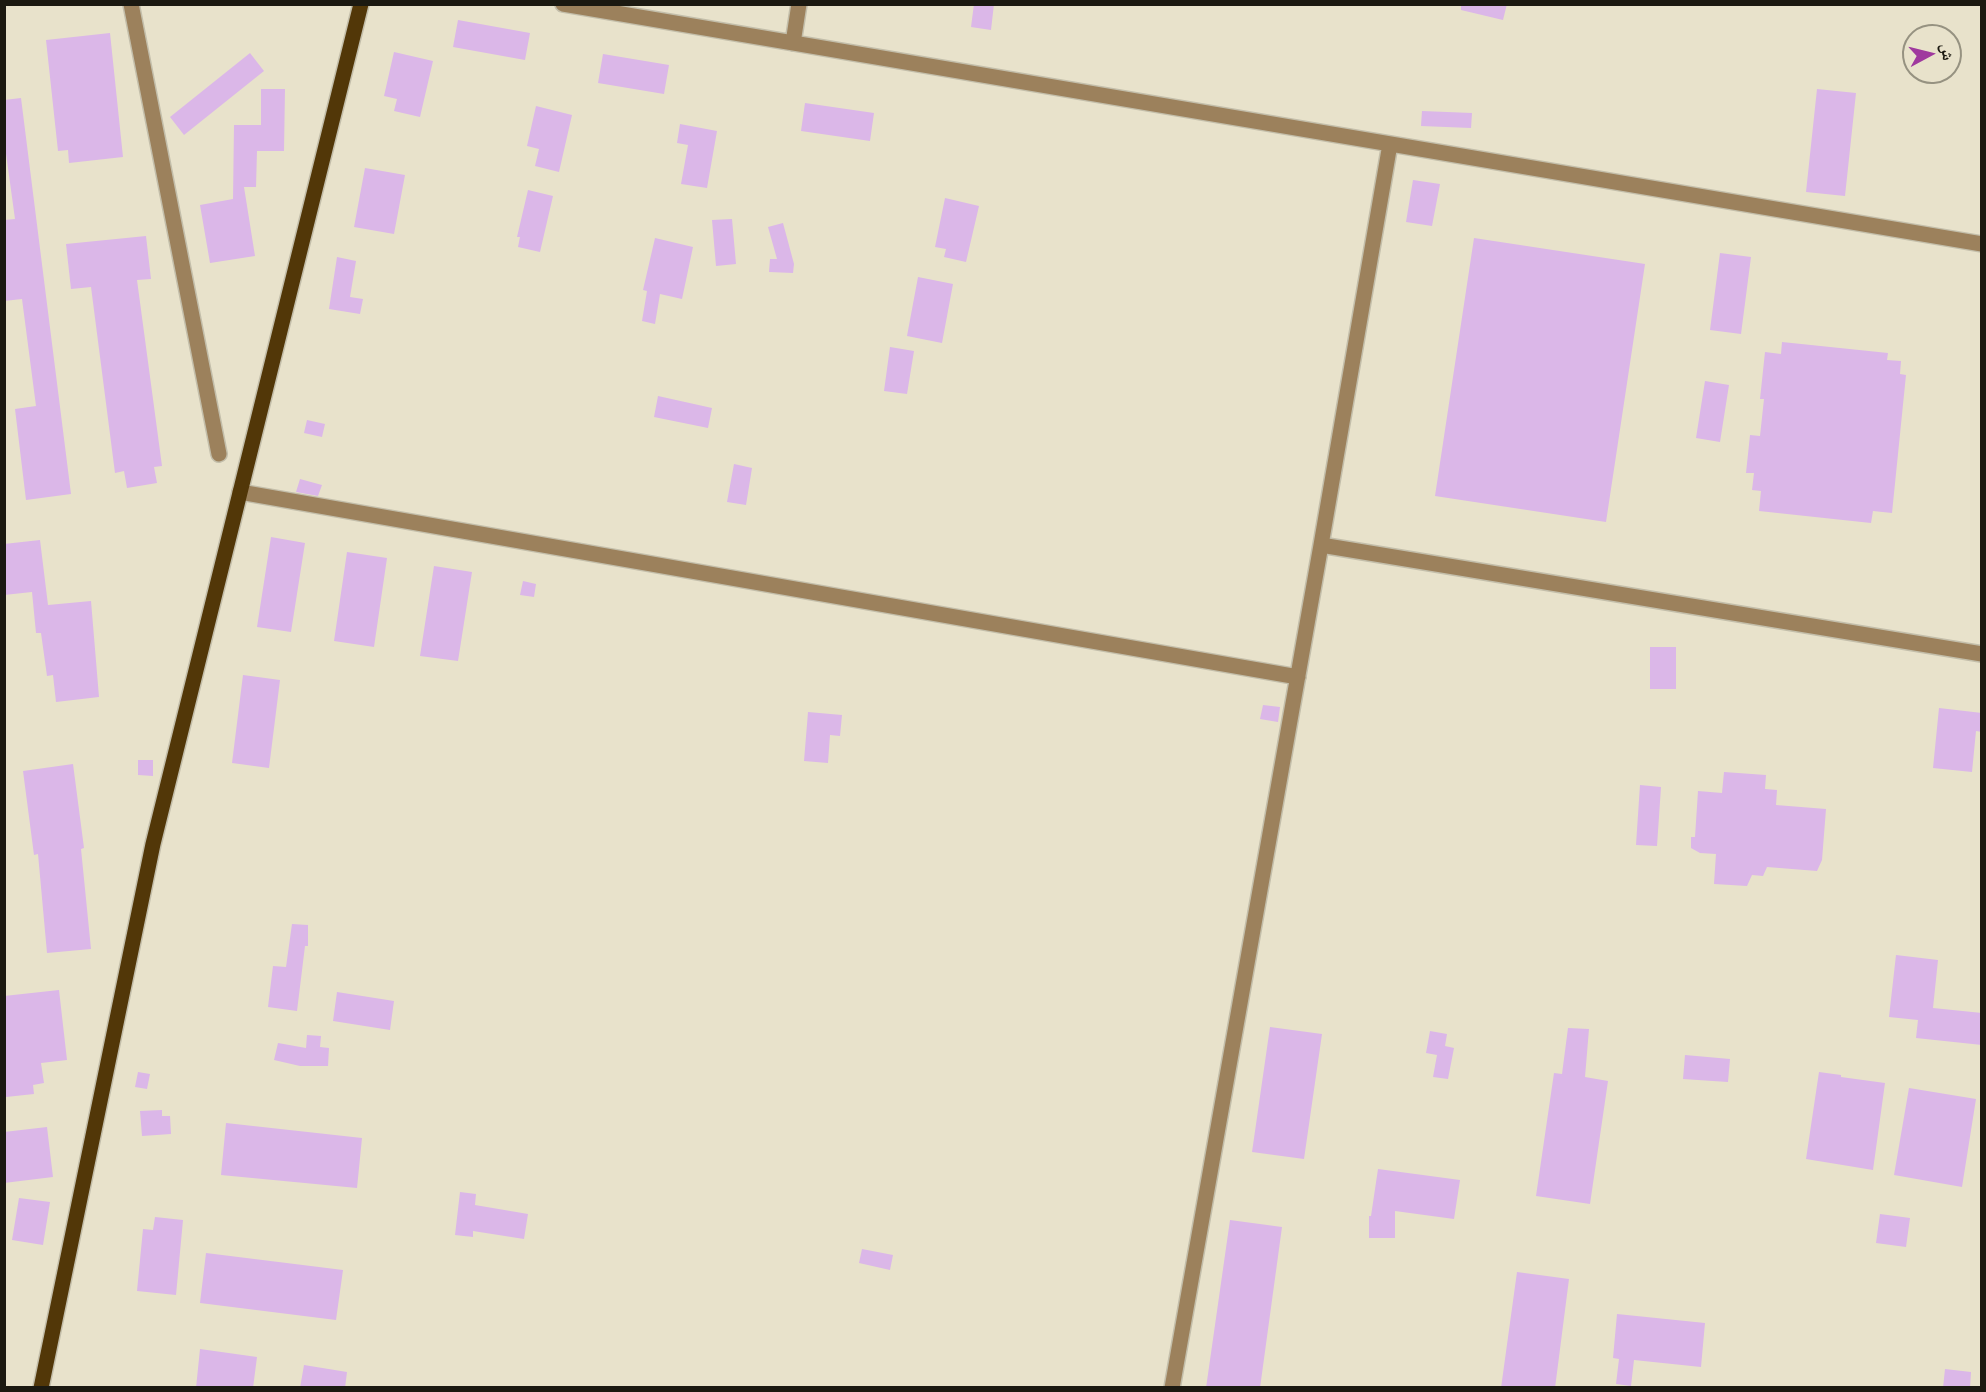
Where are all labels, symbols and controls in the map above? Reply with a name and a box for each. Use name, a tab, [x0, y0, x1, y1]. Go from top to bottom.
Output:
north arrow	[1902, 24, 1962, 84]
text: ش	[1938, 42, 1959, 62]

